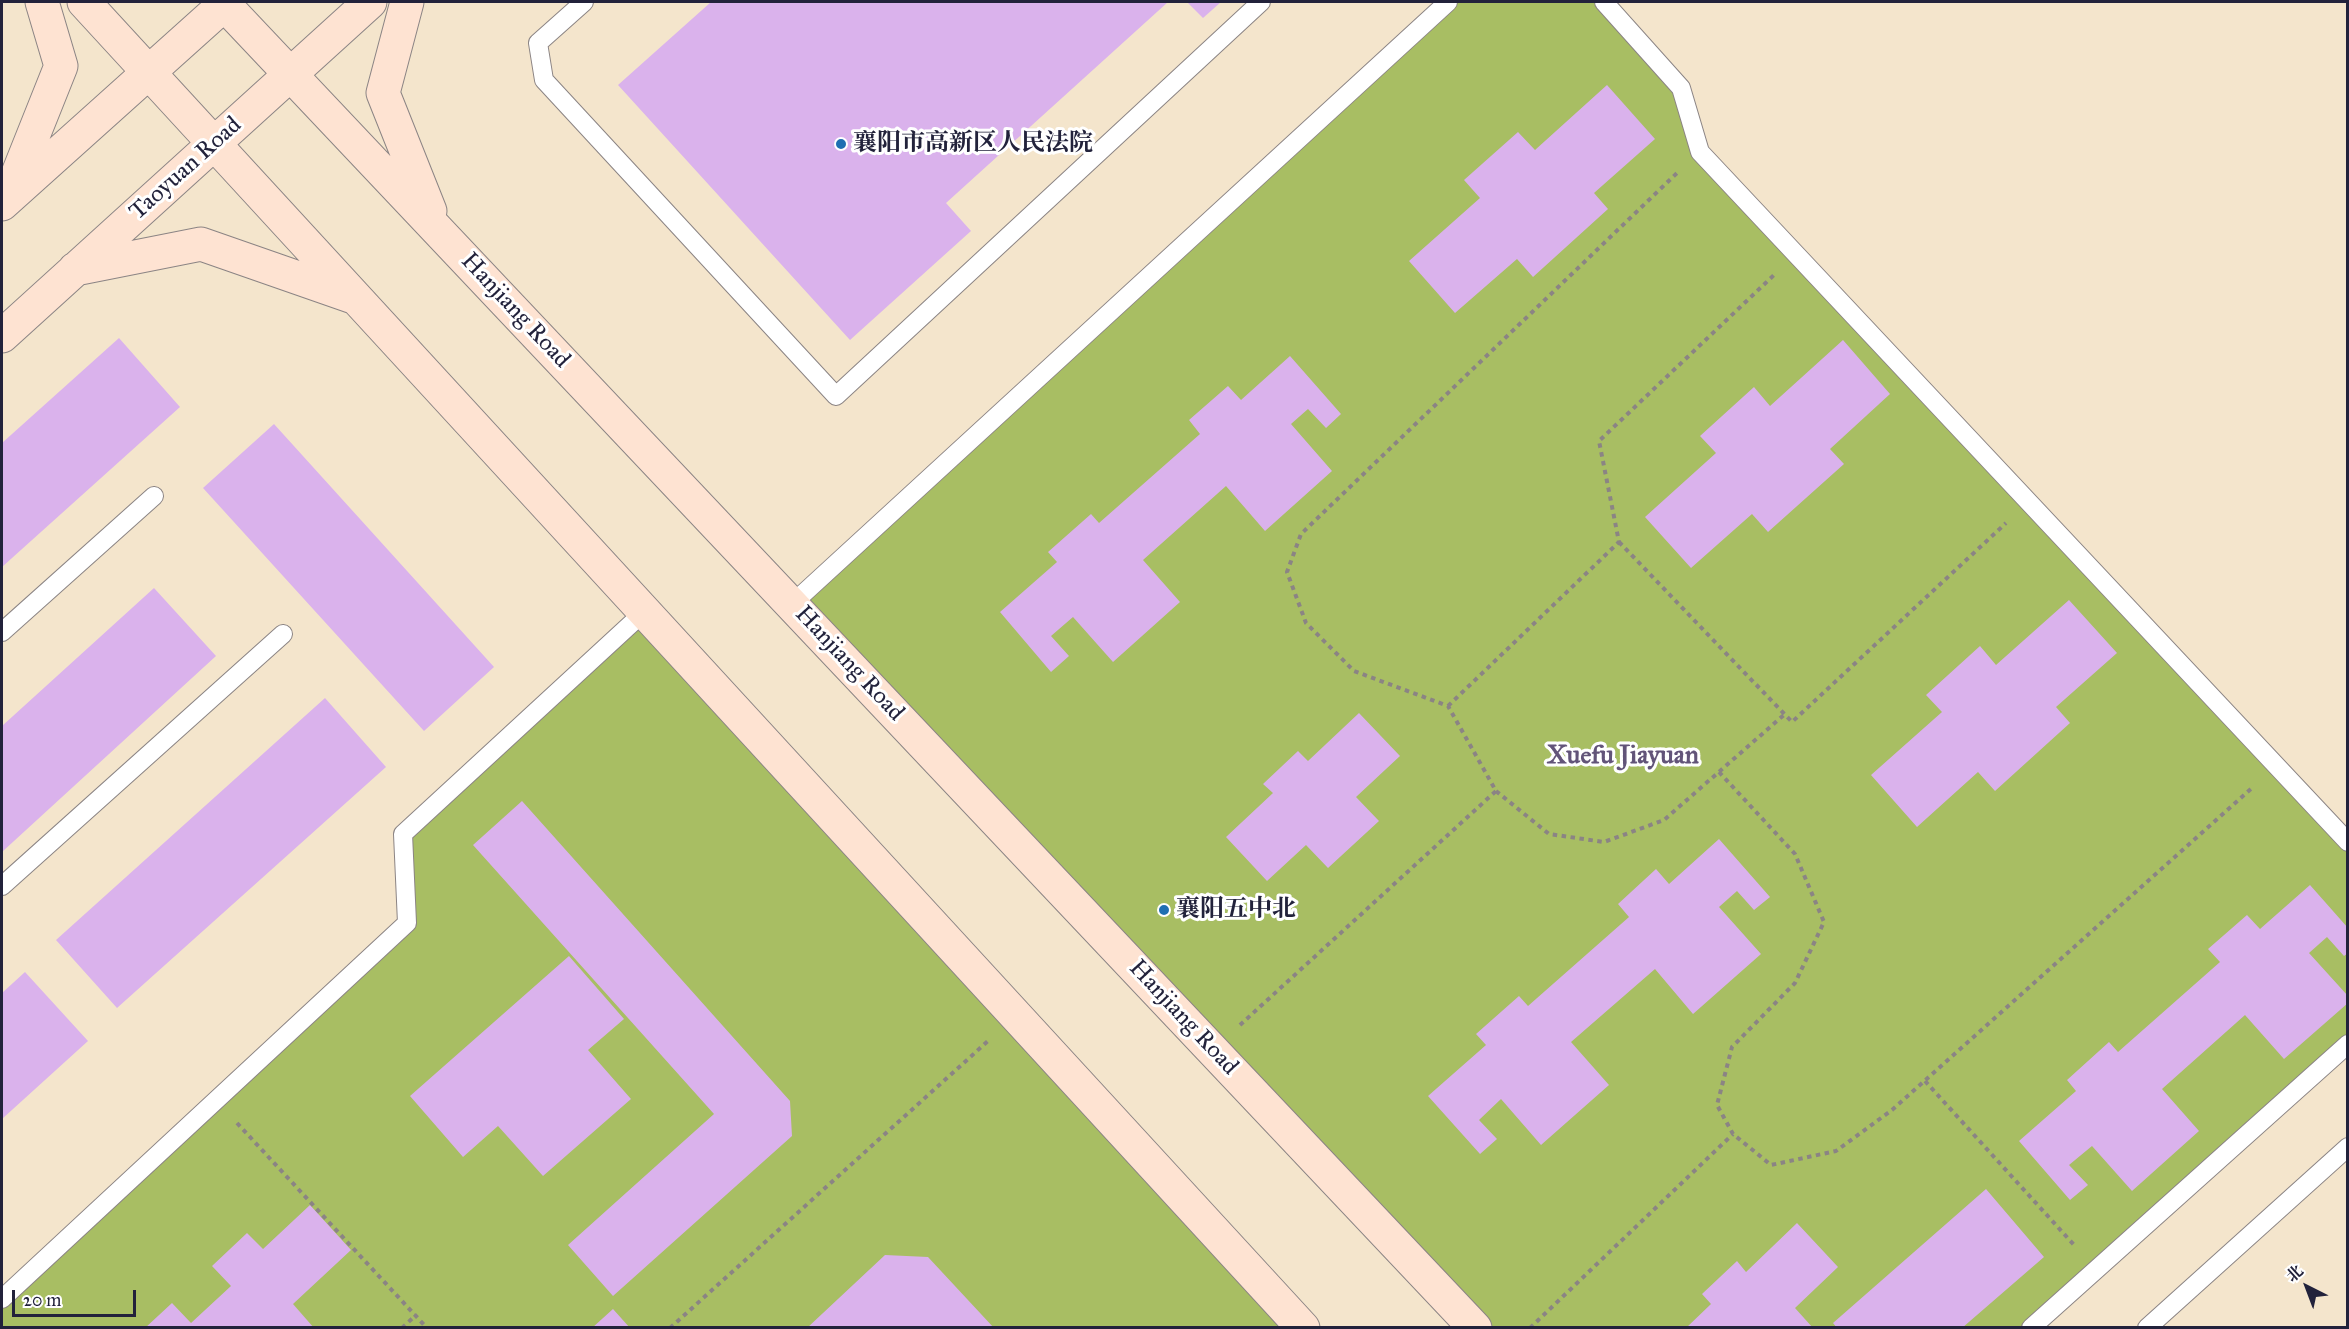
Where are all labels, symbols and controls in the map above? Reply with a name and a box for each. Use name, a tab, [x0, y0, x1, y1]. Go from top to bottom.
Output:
street label: Taoyuan Road	[124, 111, 248, 227]
place label: 襄阳市高新区人民法院	[853, 130, 1093, 158]
marker: 襄阳市高新区人民法院	[834, 137, 848, 151]
street label: Hanjiang Road	[454, 247, 576, 375]
street label: Hanjiang Road	[788, 600, 910, 728]
district label: Xuefu Jiayuan	[1547, 741, 1699, 773]
place label: 襄阳五中北	[1176, 896, 1296, 924]
marker: 襄阳五中北	[1157, 903, 1171, 917]
street label: Hanjiang Road	[1122, 954, 1244, 1082]
north arrow	[2277, 1257, 2337, 1317]
text: 北	[2282, 1261, 2307, 1286]
scale bar	[15, 1278, 140, 1316]
text: 20 m	[23, 1289, 61, 1311]

